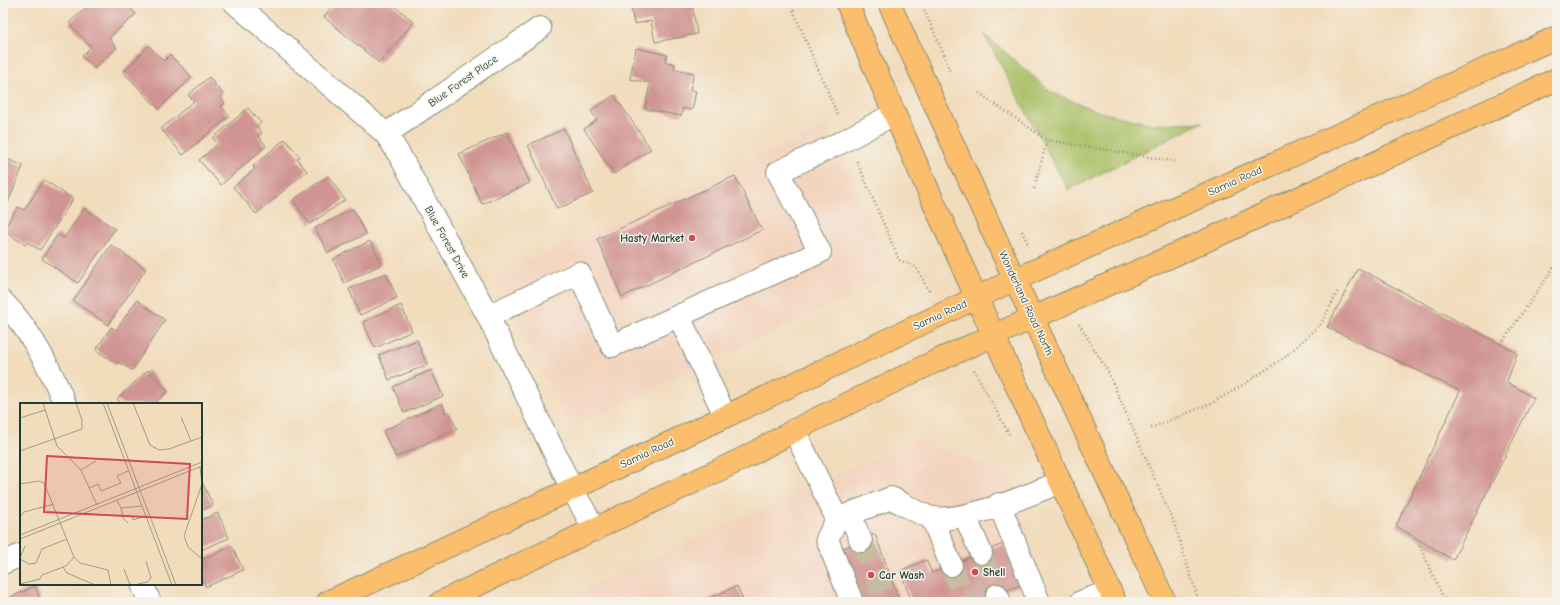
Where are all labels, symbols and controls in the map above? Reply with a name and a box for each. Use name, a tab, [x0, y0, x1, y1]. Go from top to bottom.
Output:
street label: Blue Forest Place	[426, 52, 501, 110]
street label: Sarnia Road	[1206, 163, 1264, 199]
street label: Blue Forest Drive	[422, 204, 472, 281]
place label: Hasty Market	[620, 232, 684, 245]
marker: Hasty Market	[687, 233, 697, 243]
street label: Wonderland Road North	[996, 248, 1056, 358]
street label: Sarnia Road	[911, 297, 969, 333]
inset map	[20, 403, 202, 585]
street label: Sarnia Road	[618, 435, 676, 471]
place label: Shell	[983, 566, 1005, 579]
marker: Shell	[970, 567, 980, 577]
place label: Car Wash	[879, 569, 925, 582]
marker: Car Wash	[866, 570, 876, 580]

